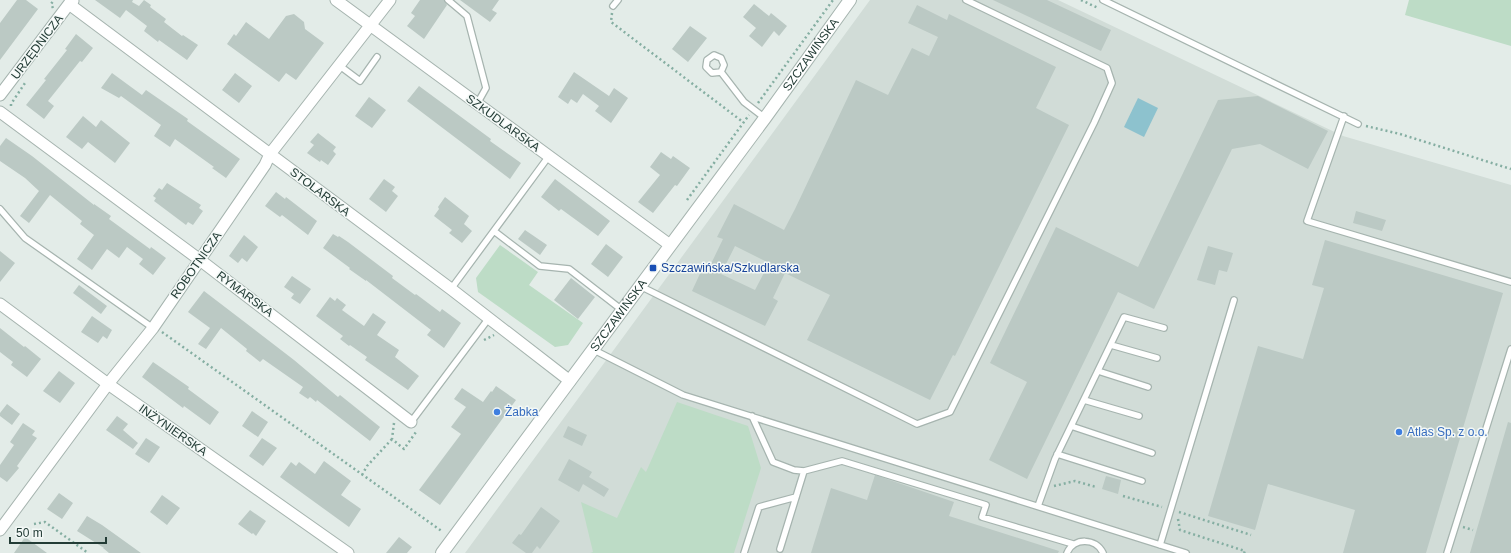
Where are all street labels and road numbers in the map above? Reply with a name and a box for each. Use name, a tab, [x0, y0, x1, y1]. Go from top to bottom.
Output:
street label: URZĘDNICZA	[8, 12, 66, 82]
street label: SZCZAWIŃSKA	[780, 15, 842, 94]
street label: SZKUDLARSKA	[463, 91, 543, 155]
street label: STOLARSKA	[287, 165, 353, 219]
street label: ROBOTNICZA	[168, 229, 224, 301]
street label: RYMARSKA	[214, 268, 276, 320]
street label: SZCZAWIŃSKA	[587, 277, 650, 354]
street label: INŻYNIERSKA	[136, 401, 210, 459]

